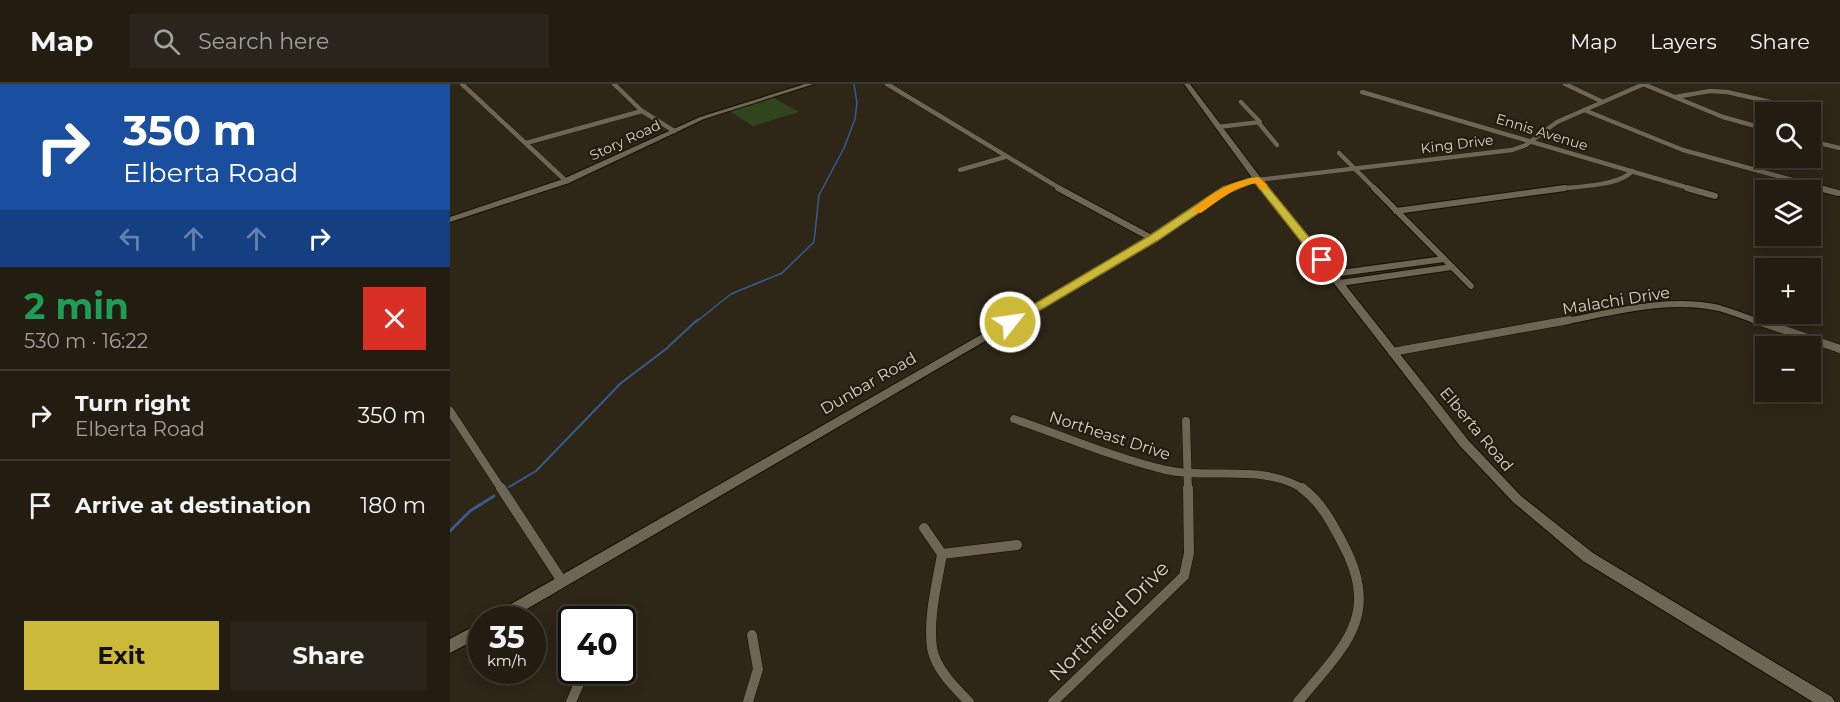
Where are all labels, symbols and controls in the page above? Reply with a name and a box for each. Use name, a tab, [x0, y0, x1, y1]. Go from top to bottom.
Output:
search box	[129, 14, 549, 68]
text: Map	[30, 24, 93, 58]
icon: search	[150, 25, 183, 58]
text: Search here	[198, 28, 329, 55]
text: Map	[1570, 29, 1617, 54]
text: Layers	[1650, 29, 1717, 54]
text: Share	[1750, 29, 1810, 54]
map controls	[1755, 102, 1821, 402]
button: search	[1755, 102, 1821, 168]
text: 350 m	[123, 104, 257, 156]
icon: right	[24, 108, 102, 186]
street label: Ennis Avenue	[1494, 109, 1590, 155]
street label: Story Road	[587, 116, 663, 164]
street label: King Drive	[1420, 131, 1494, 157]
text: Elberta Road	[123, 156, 298, 189]
button: layers	[1755, 180, 1821, 246]
icon: left	[114, 222, 147, 255]
icon: ahead	[177, 222, 210, 255]
icon: ahead	[240, 222, 273, 255]
icon: right	[303, 222, 336, 255]
pin	[1296, 234, 1347, 285]
icon: arrive	[1305, 243, 1338, 276]
button: +	[1755, 258, 1821, 324]
street label: Malachi Drive	[1561, 283, 1671, 318]
text: 2 min	[24, 284, 129, 328]
button: close	[363, 287, 426, 350]
position arrow	[978, 290, 1042, 354]
text: 530 m · 16:22	[24, 329, 148, 353]
button: −	[1755, 336, 1821, 402]
street label: Dunbar Road	[817, 348, 920, 419]
street label: Elberta Road	[1436, 383, 1517, 475]
text: Turn right	[75, 390, 190, 417]
icon: right	[24, 399, 57, 432]
text: 350 m	[358, 402, 426, 429]
street label: Northeast Drive	[1047, 407, 1173, 464]
text: Elberta Road	[75, 417, 205, 441]
icon: arrive	[24, 489, 57, 522]
text: Arrive at destination	[75, 492, 311, 519]
text: 180 m	[360, 492, 426, 519]
street label: Northfield Drive	[1044, 556, 1174, 686]
speed limit sign: 40	[558, 606, 636, 684]
text: 35	[489, 619, 525, 656]
button: Exit	[24, 621, 219, 690]
button: Share	[231, 621, 426, 690]
text: km/h	[487, 651, 527, 670]

